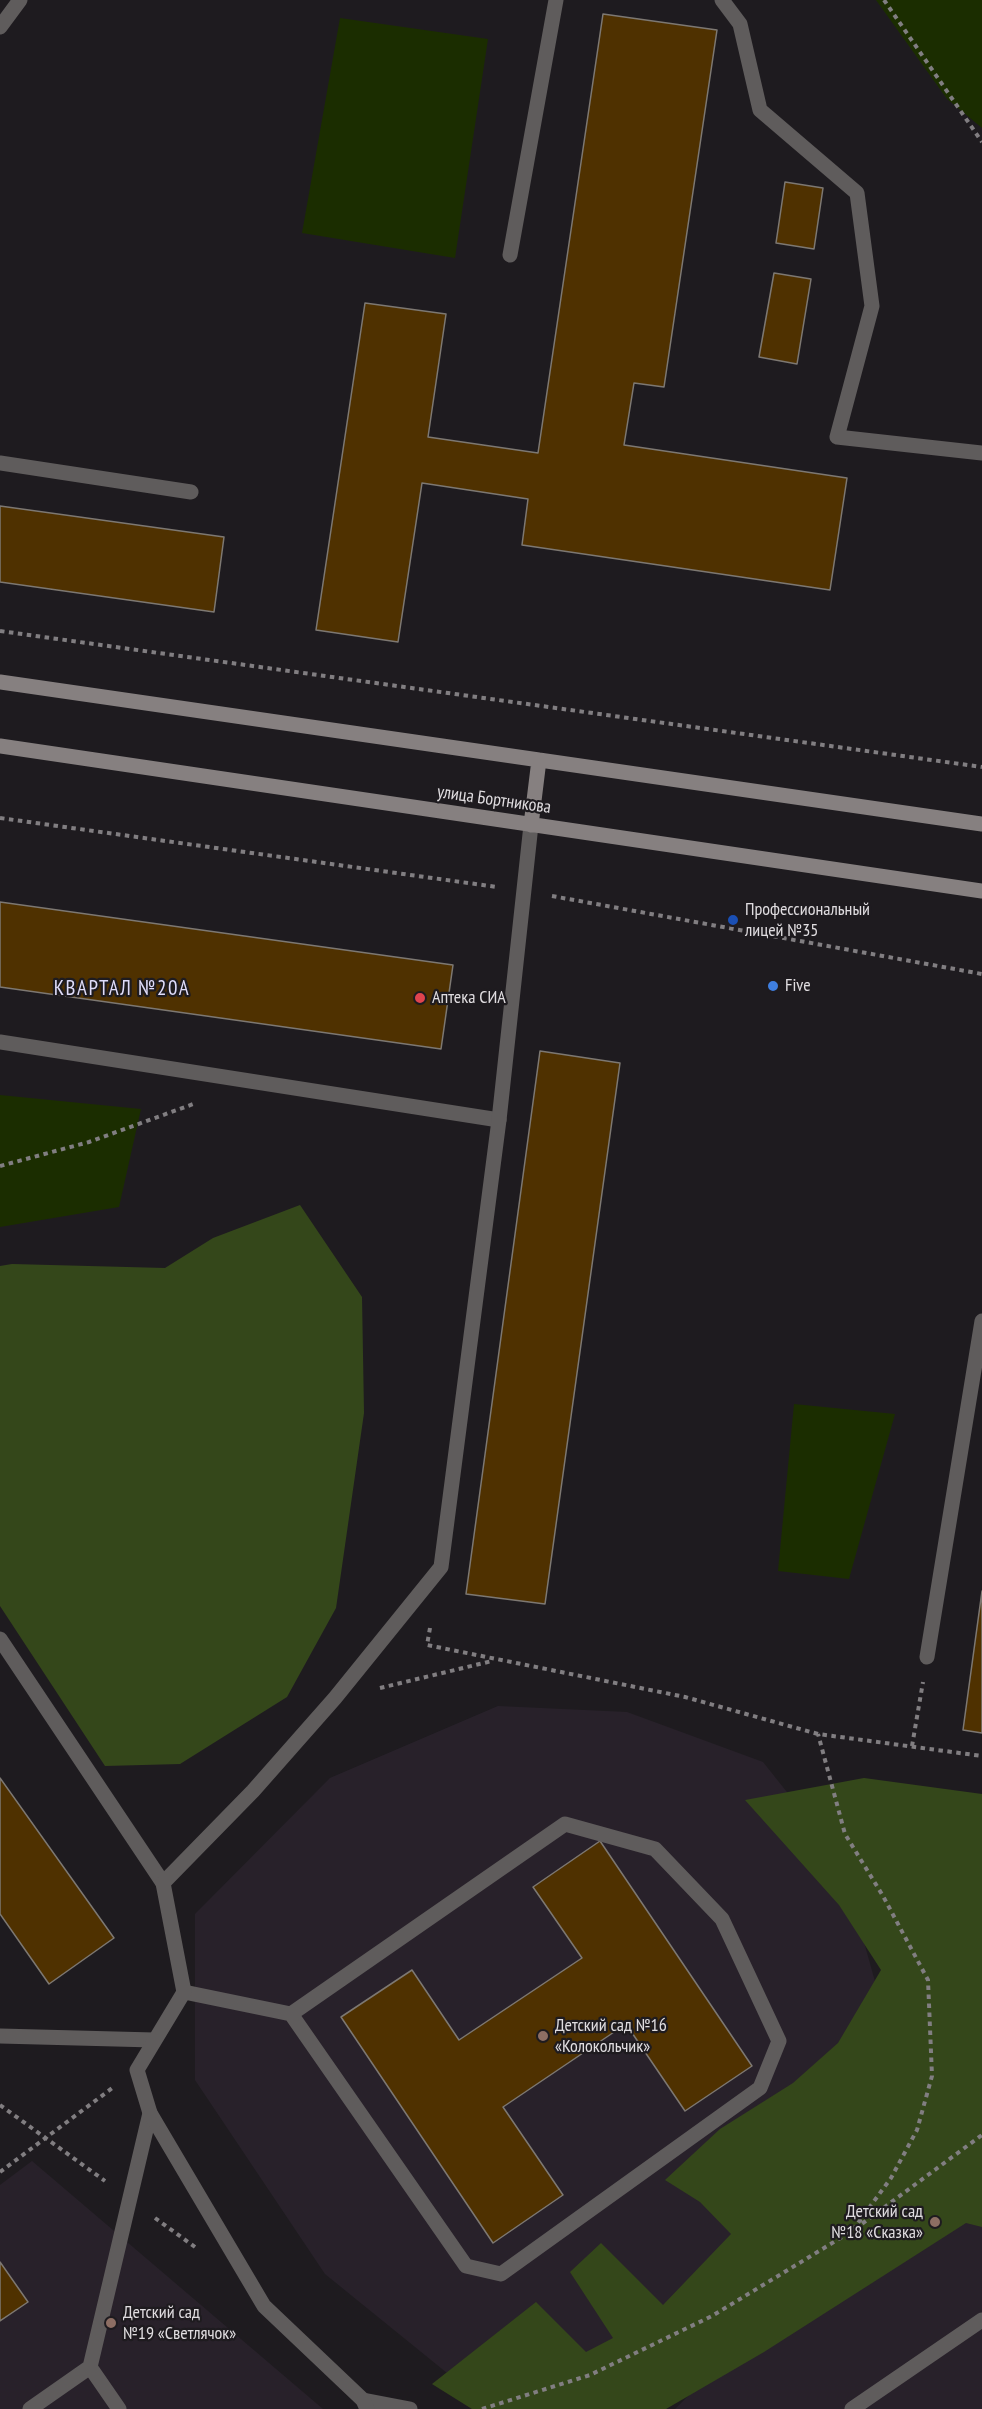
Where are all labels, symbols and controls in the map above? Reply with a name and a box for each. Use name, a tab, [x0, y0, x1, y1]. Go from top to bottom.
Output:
street label: улица Бортникова	[436, 781, 552, 819]
place label: Профессиональный лицей №35	[745, 899, 870, 942]
marker: Профессиональный лицей №35	[726, 913, 740, 927]
place label: Five	[785, 975, 811, 997]
district label: КВАРТАЛ №20А	[54, 976, 190, 1002]
marker: Five	[766, 979, 780, 993]
place label: Аптека СИА	[432, 987, 506, 1009]
marker: Аптека СИА	[413, 991, 427, 1005]
place label: Детский сад №16 «Колокольчик»	[555, 2015, 667, 2058]
marker: Детский сад №16 «Колокольчик»	[536, 2029, 550, 2043]
place label: Детский сад №18 «Сказка»	[831, 2201, 923, 2244]
marker: Детский сад №18 «Сказка»	[928, 2215, 942, 2229]
place label: Детский сад №19 «Светлячок»	[123, 2302, 236, 2344]
marker: Детский сад №19 «Светлячок»	[104, 2316, 118, 2330]

